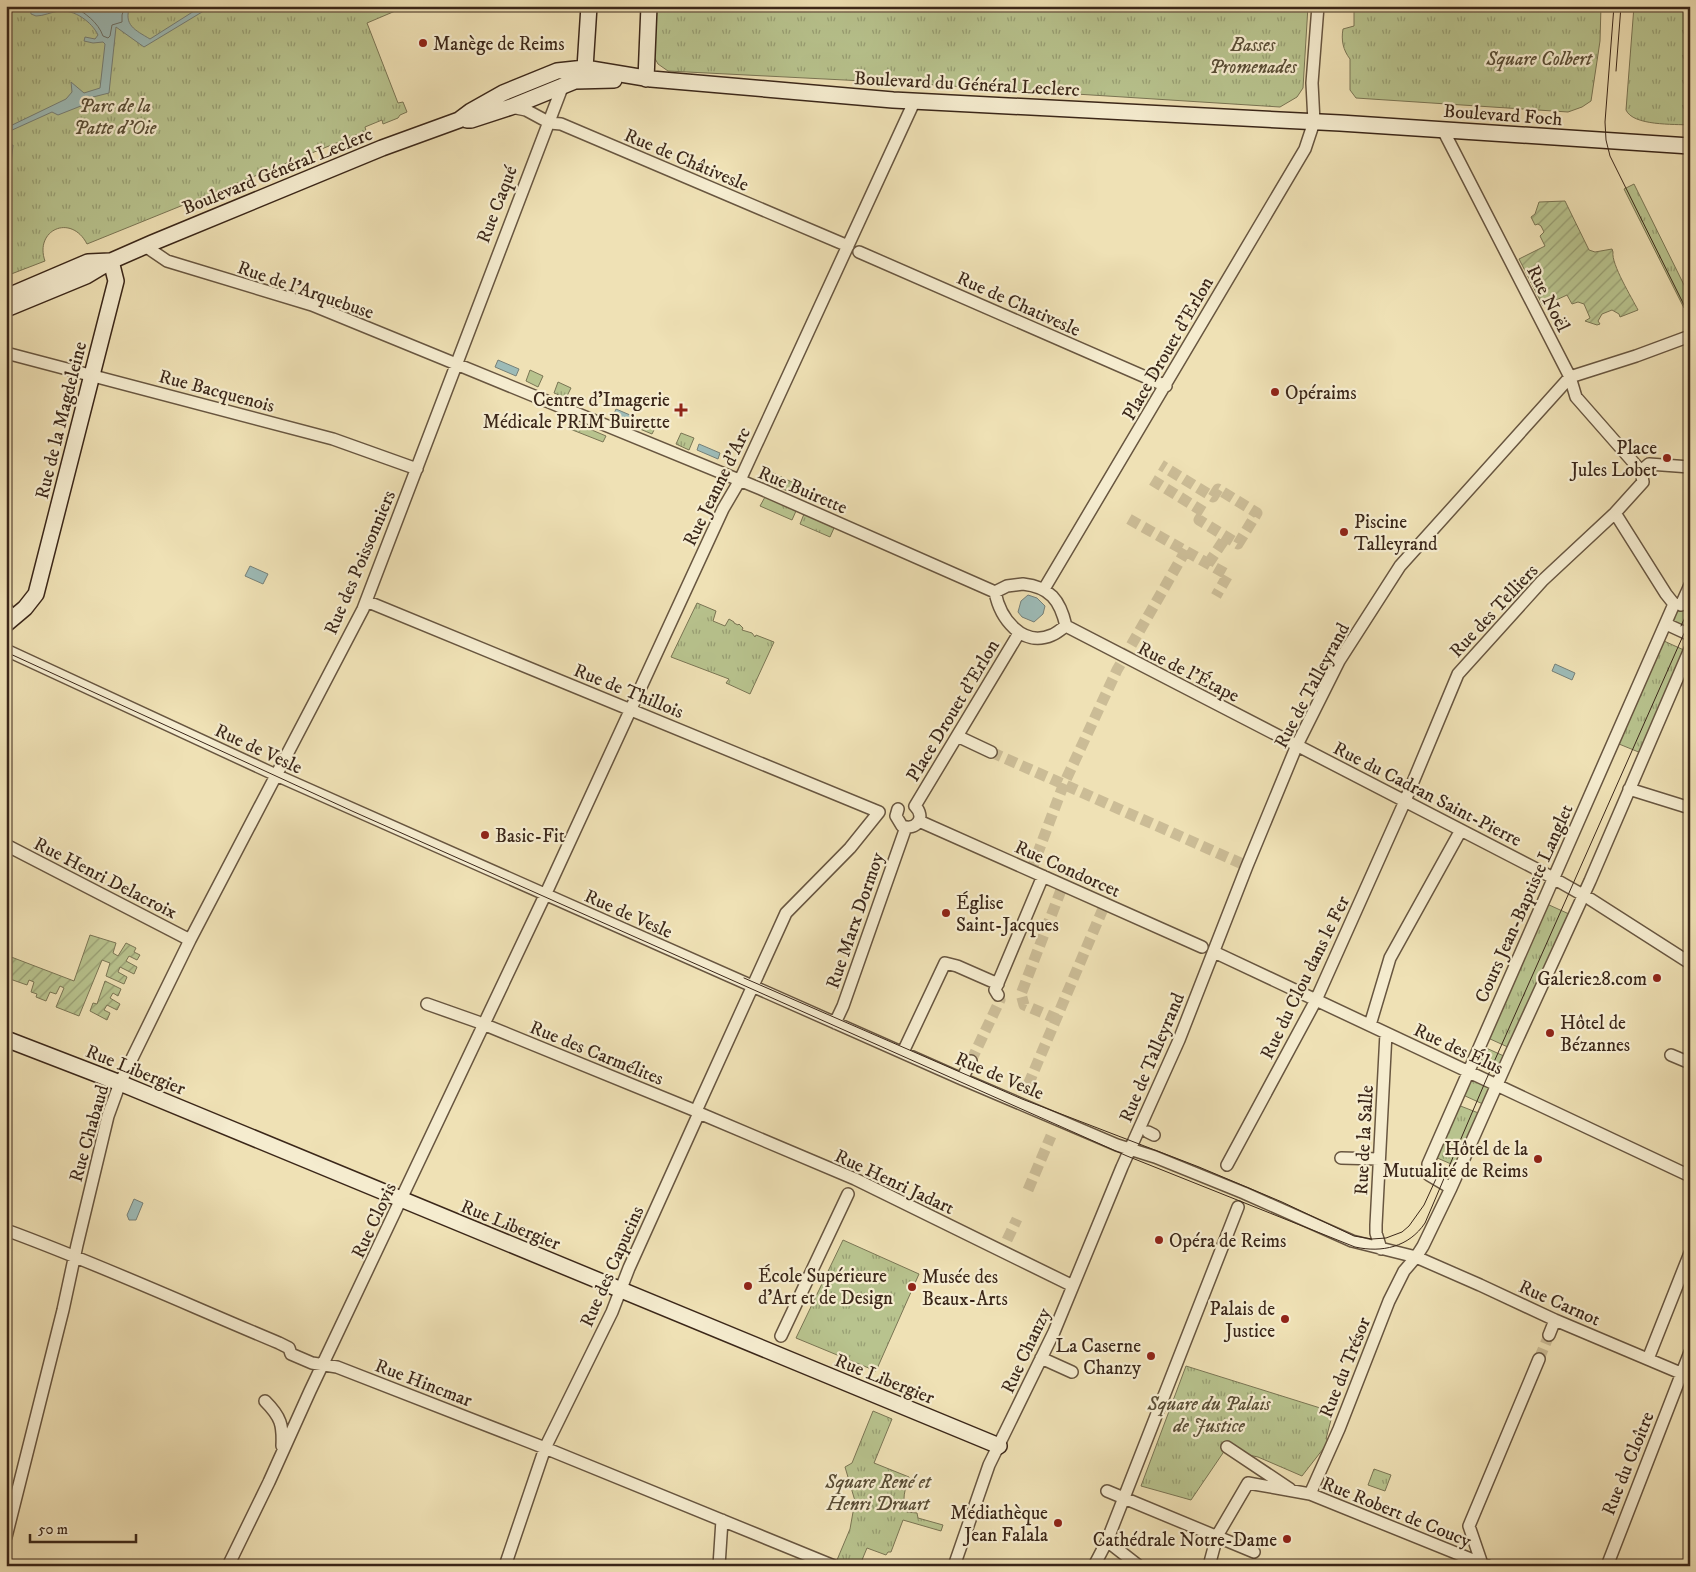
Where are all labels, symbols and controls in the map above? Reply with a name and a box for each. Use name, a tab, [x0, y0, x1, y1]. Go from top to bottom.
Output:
place label: Manège de Reims	[433, 33, 565, 56]
park label: Basses Promenades	[1209, 34, 1298, 79]
marker: Manège de Reims	[417, 37, 429, 49]
park label: Square Colbert	[1485, 48, 1593, 72]
street label: Boulevard du Général Leclerc	[854, 67, 1080, 102]
park label: Parc de la Patte d'Oie	[74, 95, 157, 140]
street label: Boulevard Foch	[1443, 100, 1563, 131]
street label: Boulevard Général Leclerc	[179, 123, 376, 220]
street label: Rue de Châtivesle	[621, 124, 752, 197]
street label: Rue Caqué	[472, 163, 524, 247]
street label: Rue de l'Arquebuse	[234, 256, 377, 326]
street label: Rue Noël	[1521, 261, 1574, 336]
street label: Rue de Chativesle	[953, 267, 1084, 342]
street label: Place Drouet d'Erlon	[1118, 273, 1219, 425]
street label: Rue de la Magdeleine	[31, 339, 92, 501]
street label: Rue Bacquenois	[156, 365, 277, 419]
place label: Opéraims	[1285, 382, 1357, 405]
marker: Opéraims	[1269, 386, 1281, 398]
place label: Centre d'Imagerie Médicale PRIM Buirette	[483, 389, 670, 434]
marker: Centre d'Imagerie Médicale PRIM Buirette	[674, 403, 688, 417]
street label: Rue Jeanne d'Arc	[679, 423, 756, 550]
place label: Place Jules Lobet	[1569, 437, 1657, 482]
marker: Place Jules Lobet	[1661, 452, 1673, 464]
street label: Rue Buirette	[754, 461, 851, 520]
street label: Rue des Poissonniers	[320, 487, 401, 638]
place label: Piscine Talleyrand	[1354, 511, 1438, 556]
marker: Piscine Talleyrand	[1338, 526, 1350, 538]
street label: Rue des Telliers	[1445, 559, 1543, 663]
street label: Rue de Talleyrand	[1270, 619, 1355, 752]
street label: Place Drouet d'Erlon	[902, 635, 1005, 786]
street label: Rue de l'Étape	[1134, 636, 1243, 708]
street label: Rue de Thillois	[570, 659, 687, 724]
street label: Rue de Vesle	[211, 719, 306, 780]
street label: Rue du Cadran Saint-Pierre	[1329, 737, 1525, 852]
street label: Cours Jean-Baptiste Langlet	[1470, 801, 1579, 1006]
place label: Basic-Fit	[495, 825, 565, 848]
marker: Basic-Fit	[479, 829, 491, 841]
street label: Rue Henri Delacroix	[30, 832, 181, 925]
street label: Rue Condorcet	[1011, 836, 1124, 903]
street label: Rue Marx Dormoy	[821, 848, 890, 992]
street label: Rue de Vesle	[581, 885, 676, 944]
place label: Église Saint-Jacques	[956, 891, 1059, 938]
street label: Rue du Clou dans le Fer	[1256, 892, 1355, 1063]
marker: Église Saint-Jacques	[940, 907, 952, 919]
place label: Galerie28.com	[1537, 968, 1647, 991]
marker: Galerie28.com	[1651, 972, 1663, 984]
street label: Rue de Talleyrand	[1115, 989, 1190, 1126]
place label: Hôtel de Bézannes	[1560, 1012, 1630, 1057]
street label: Rue des Carmélites	[526, 1016, 667, 1091]
street label: Rue des Élus	[1410, 1018, 1507, 1080]
marker: Hôtel de Bézannes	[1544, 1027, 1556, 1039]
street label: Rue Libergier	[82, 1040, 189, 1101]
street label: Rue de Vesle	[952, 1047, 1047, 1105]
street label: Rue Chabaud	[65, 1082, 114, 1185]
street label: Rue de la Salle	[1350, 1084, 1379, 1196]
place label: Hôtel de la Mutualité de Reims	[1383, 1138, 1528, 1183]
street label: Rue Henri Jadart	[831, 1145, 958, 1220]
marker: Hôtel de la Mutualité de Reims	[1532, 1153, 1544, 1165]
street label: Rue Clovis	[347, 1179, 402, 1262]
street label: Rue Libergier	[457, 1195, 564, 1256]
street label: Rue des Capucins	[575, 1202, 649, 1331]
place label: Opéra de Reims	[1169, 1230, 1286, 1253]
marker: Opéra de Reims	[1153, 1234, 1165, 1246]
place label: École Supérieure d'Art et de Design	[758, 1264, 893, 1310]
place label: Musée des Beaux-Arts	[922, 1266, 1008, 1311]
street label: Rue Carnot	[1515, 1275, 1604, 1332]
marker: École Supérieure d'Art et de Design	[742, 1280, 754, 1292]
marker: Musée des Beaux-Arts	[906, 1281, 918, 1293]
place label: Palais de Justice	[1209, 1298, 1275, 1343]
street label: Rue Chanzy	[997, 1303, 1057, 1397]
marker: Palais de Justice	[1279, 1313, 1291, 1325]
street label: Rue du Trésor	[1315, 1314, 1376, 1421]
place label: La Caserne Chanzy	[1055, 1335, 1142, 1380]
street label: Rue Libergier	[831, 1349, 938, 1410]
marker: La Caserne Chanzy	[1145, 1350, 1157, 1362]
street label: Rue Hincmar	[372, 1354, 475, 1412]
park label: Square du Palais de Justice	[1147, 1393, 1272, 1438]
street label: Rue du Cloître	[1597, 1408, 1660, 1519]
park label: Square René et Henri Druart	[824, 1471, 932, 1516]
street label: Rue Robert de Coucy	[1318, 1472, 1475, 1553]
place label: Médiathèque Jean Falala	[950, 1502, 1048, 1547]
scale bar	[30, 1512, 136, 1544]
marker: Médiathèque Jean Falala	[1052, 1517, 1064, 1529]
text: 50 m	[38, 1520, 68, 1539]
place label: Cathédrale Notre-Dame	[1093, 1529, 1277, 1552]
marker: Cathédrale Notre-Dame	[1281, 1533, 1293, 1545]

